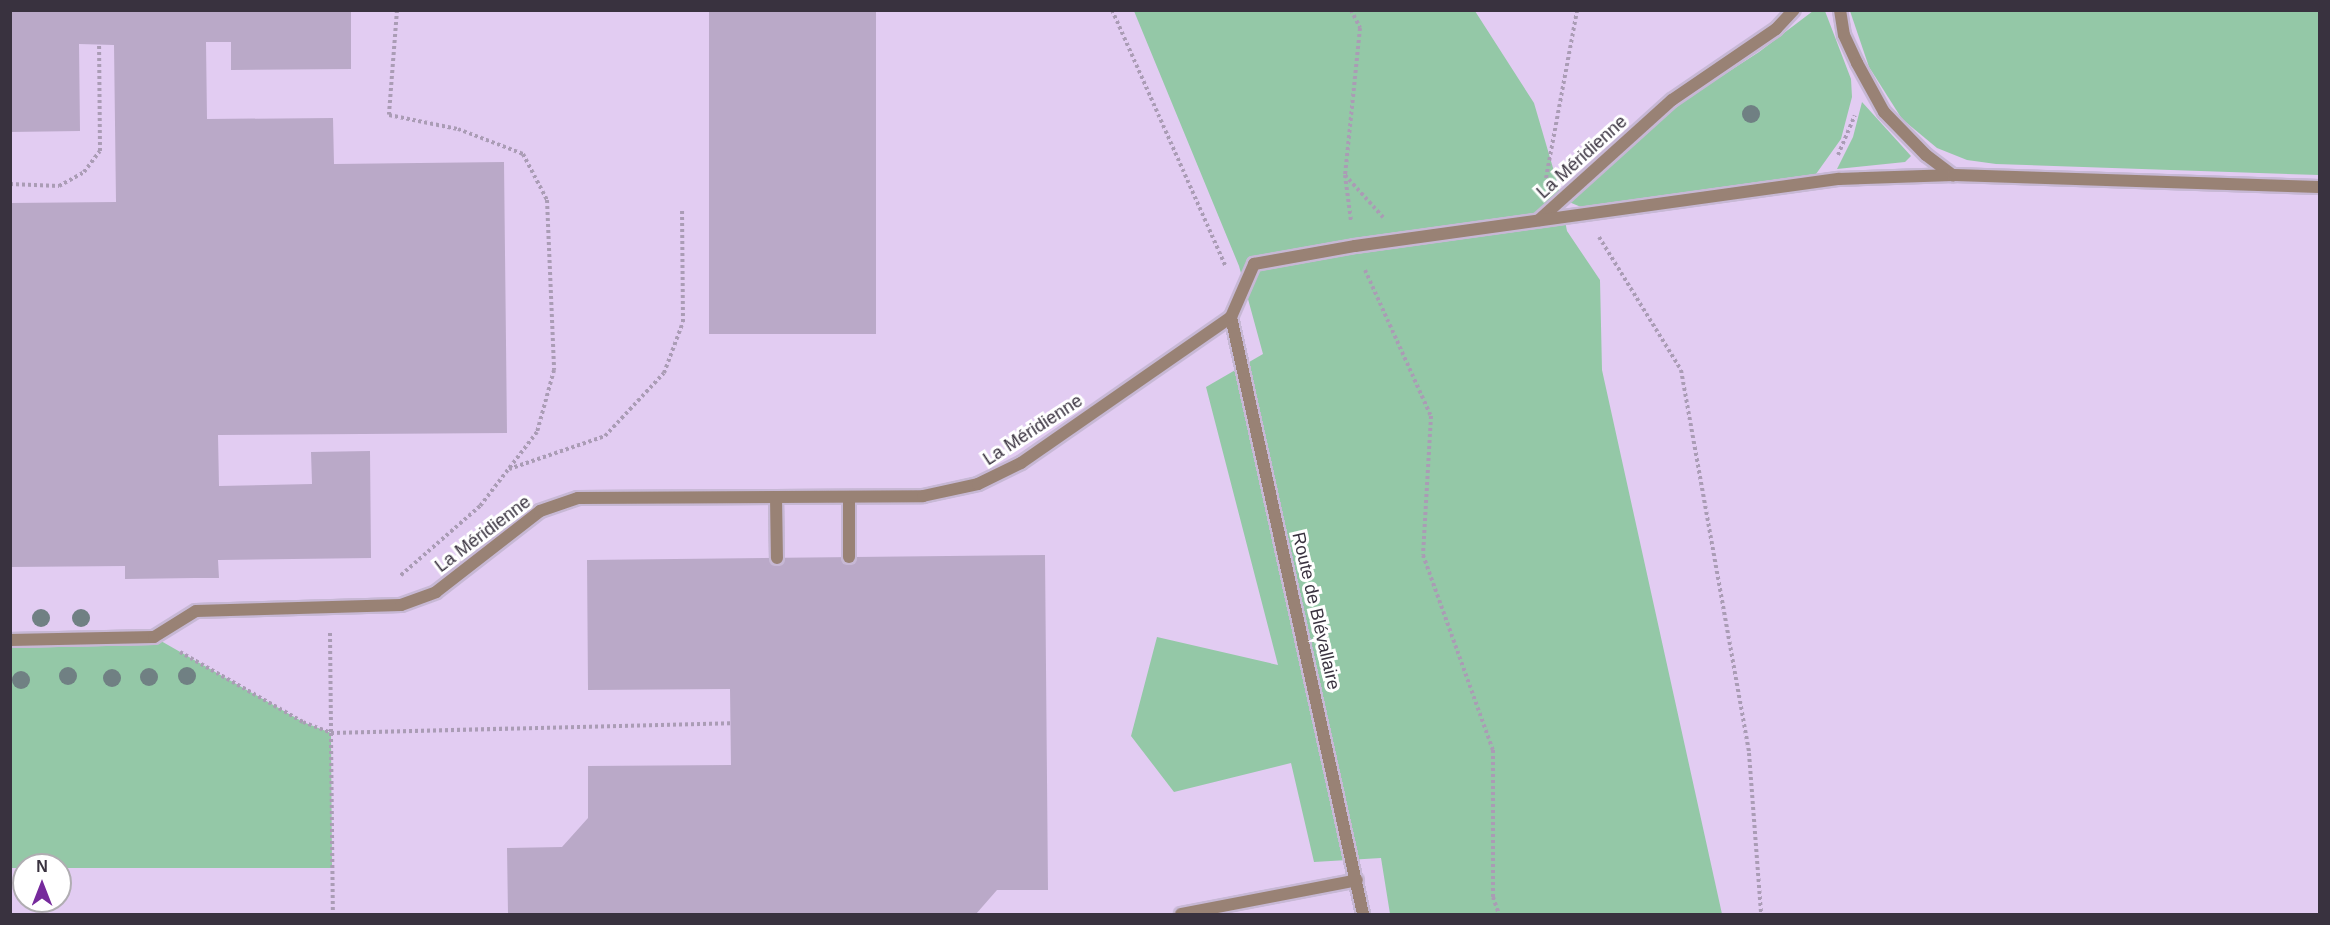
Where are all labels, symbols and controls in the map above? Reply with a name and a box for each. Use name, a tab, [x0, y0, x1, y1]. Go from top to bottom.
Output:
street label: La Méridienne	[1532, 111, 1632, 203]
street label: La Méridienne	[979, 390, 1087, 470]
street label: La Méridienne	[431, 491, 535, 577]
street label: Route de Blévallaire	[1287, 530, 1345, 692]
north arrow	[12, 853, 72, 913]
text: N	[36, 858, 48, 875]

